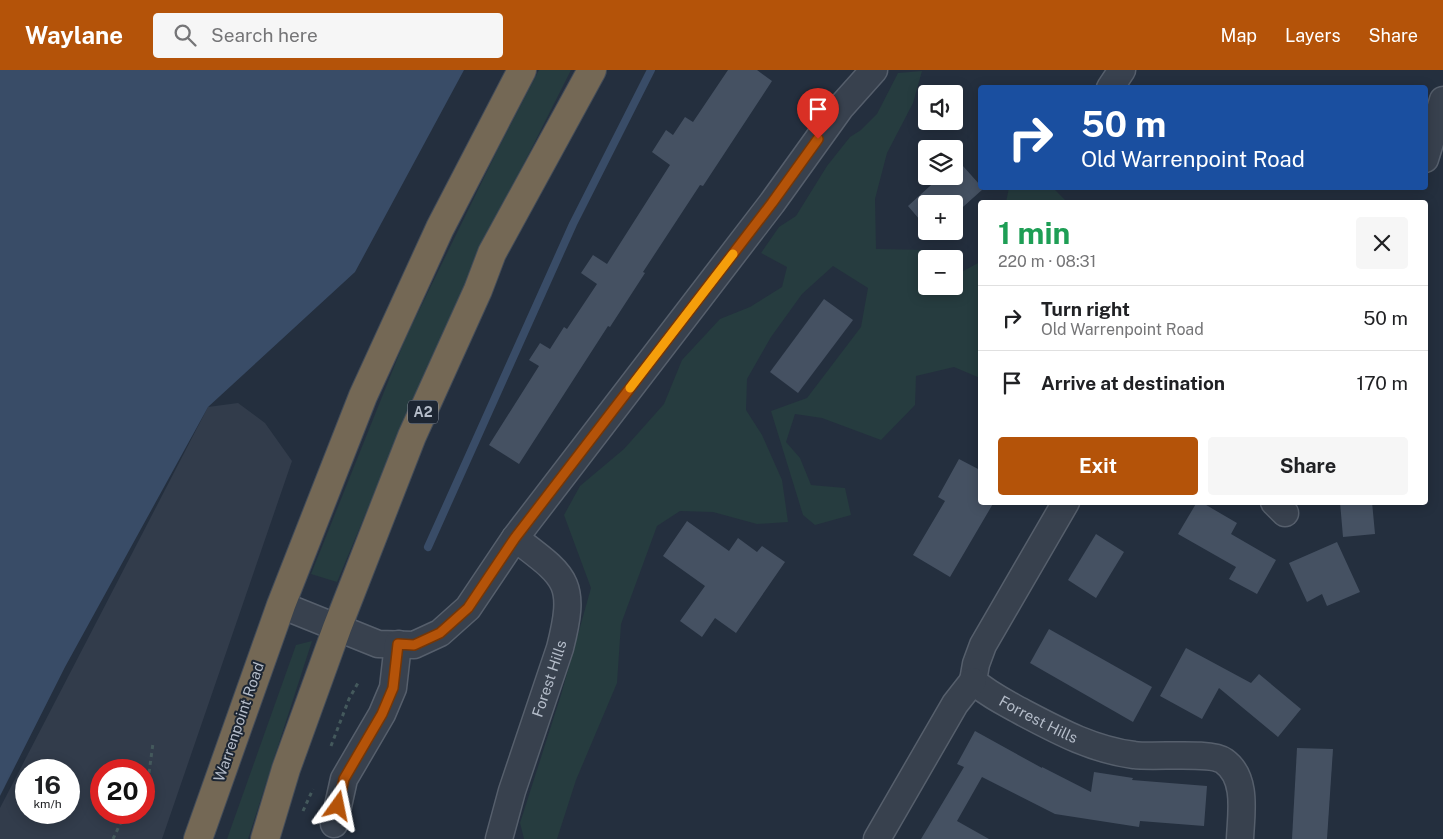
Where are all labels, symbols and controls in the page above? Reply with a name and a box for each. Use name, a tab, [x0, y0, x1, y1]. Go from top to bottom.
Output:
search box	[153, 13, 503, 58]
text: Waylane	[25, 21, 123, 49]
icon: search	[171, 21, 199, 49]
text: Search here	[211, 24, 318, 46]
text: Map	[1221, 25, 1257, 46]
text: Layers	[1285, 25, 1341, 46]
text: Share	[1369, 25, 1418, 46]
map controls	[918, 85, 963, 295]
button: sound	[918, 85, 963, 130]
pin	[797, 88, 839, 139]
icon: arrive	[804, 95, 832, 123]
text: 50 m	[1081, 104, 1166, 145]
icon: right	[998, 105, 1063, 170]
button: layers	[918, 140, 963, 185]
text: Old Warrenpoint Road	[1081, 146, 1305, 172]
button: +	[918, 195, 963, 240]
text: 1 min	[998, 215, 1070, 251]
button: close	[1356, 217, 1408, 269]
button: −	[918, 250, 963, 295]
text: 220 m · 08:31	[998, 252, 1096, 271]
text: Turn right	[1041, 298, 1130, 320]
icon: right	[998, 304, 1026, 332]
text: 50 m	[1363, 307, 1408, 329]
text: Old Warrenpoint Road	[1041, 320, 1204, 339]
icon: arrive	[998, 369, 1026, 397]
text: Arrive at destination	[1041, 372, 1225, 394]
text: 170 m	[1357, 372, 1408, 394]
road number: A2	[408, 401, 438, 424]
button: Exit	[998, 437, 1198, 495]
button: Share	[1208, 437, 1408, 495]
street label: Forest Hills	[528, 639, 570, 719]
street label: Warrenpoint Road	[210, 660, 267, 784]
street label: Forrest Hills	[996, 692, 1080, 746]
speed limit sign: 20	[90, 759, 155, 824]
text: 16	[34, 770, 61, 800]
position arrow	[311, 779, 363, 831]
text: km/h	[33, 797, 62, 811]

